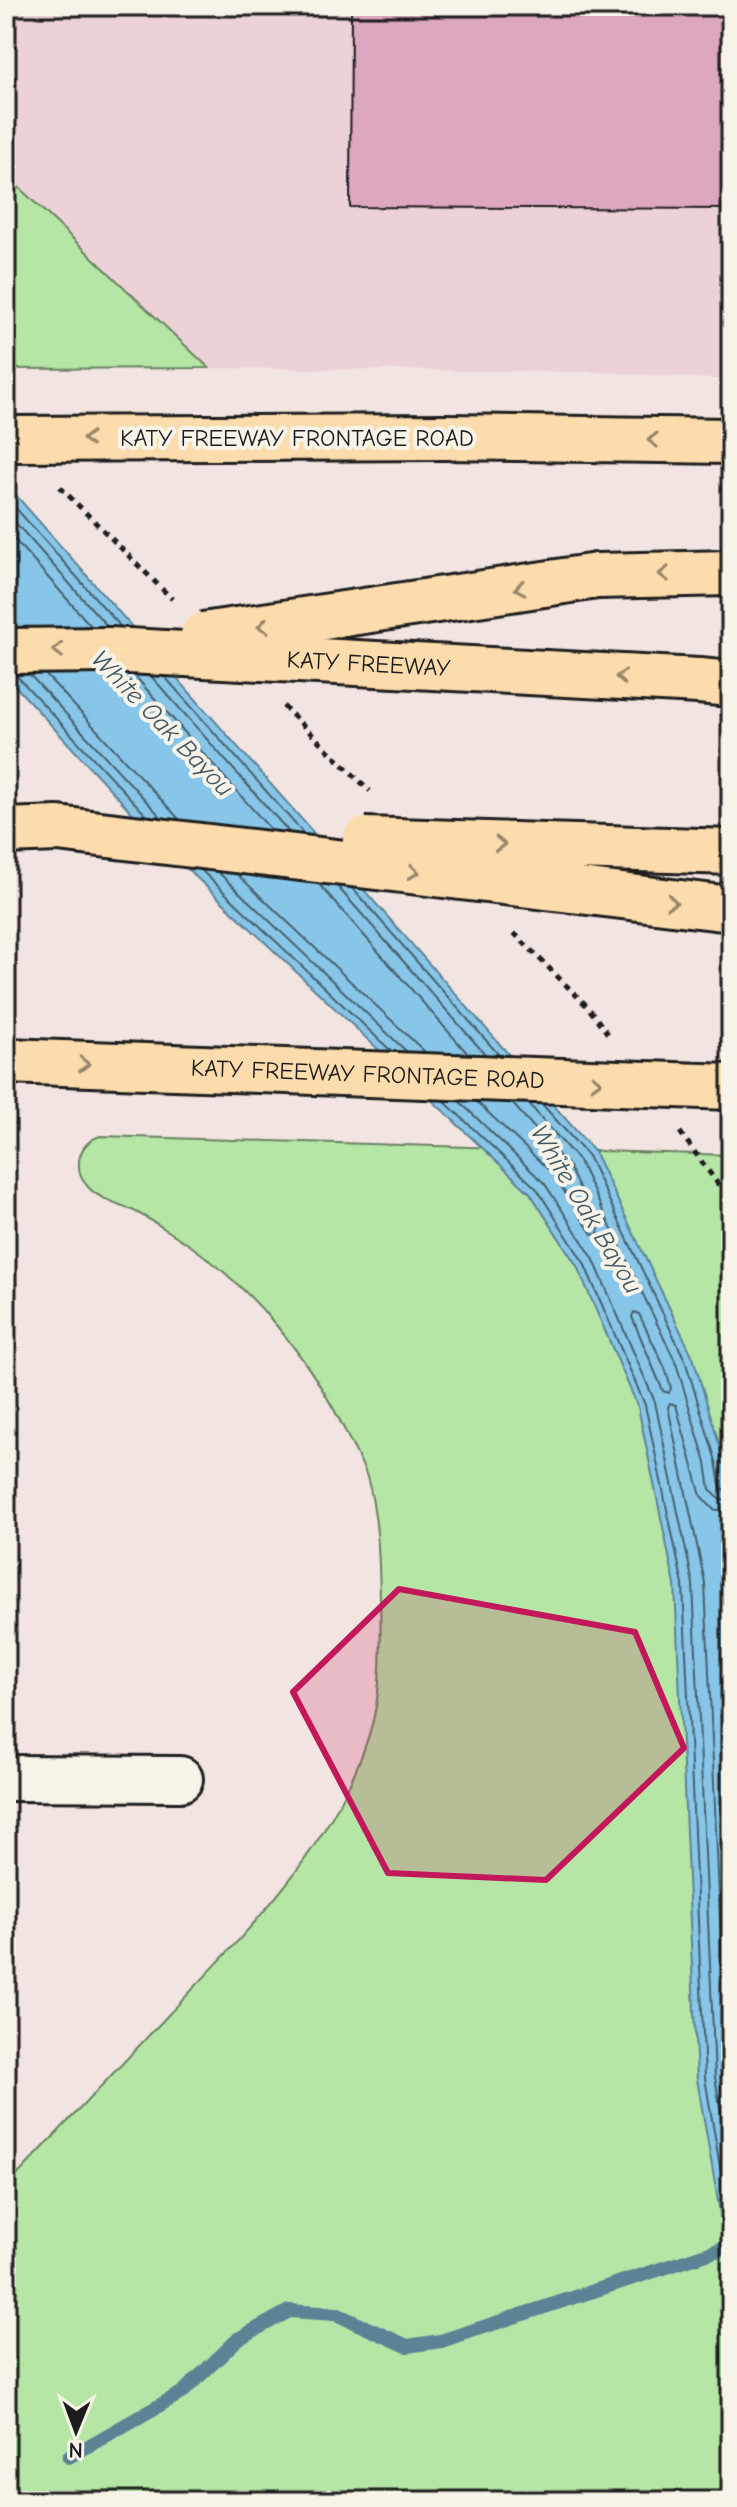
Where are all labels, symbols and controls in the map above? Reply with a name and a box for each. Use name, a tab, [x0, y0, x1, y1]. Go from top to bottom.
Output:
street label: KATY FREEWAY FRONTAGE ROAD	[120, 424, 474, 452]
one-way arrow	[81, 430, 94, 448]
one-way arrow	[646, 432, 659, 449]
one-way arrow	[657, 566, 670, 583]
one-way arrow	[513, 579, 527, 596]
one-way arrow	[256, 617, 270, 634]
one-way arrow	[51, 641, 64, 659]
water label: White Oak Bayou	[85, 644, 240, 803]
street label: KATY FREEWAY	[286, 645, 452, 682]
one-way arrow	[614, 669, 627, 686]
one-way arrow	[494, 836, 507, 853]
one-way arrow	[408, 863, 421, 880]
one-way arrow	[666, 894, 679, 911]
street label: KATY FREEWAY FRONTAGE ROAD	[190, 1054, 545, 1094]
one-way arrow	[78, 1055, 91, 1072]
one-way arrow	[590, 1074, 603, 1091]
water label: White Oak Bayou	[524, 1120, 648, 1299]
north arrow	[36, 2391, 116, 2471]
text: N	[68, 2437, 83, 2463]

